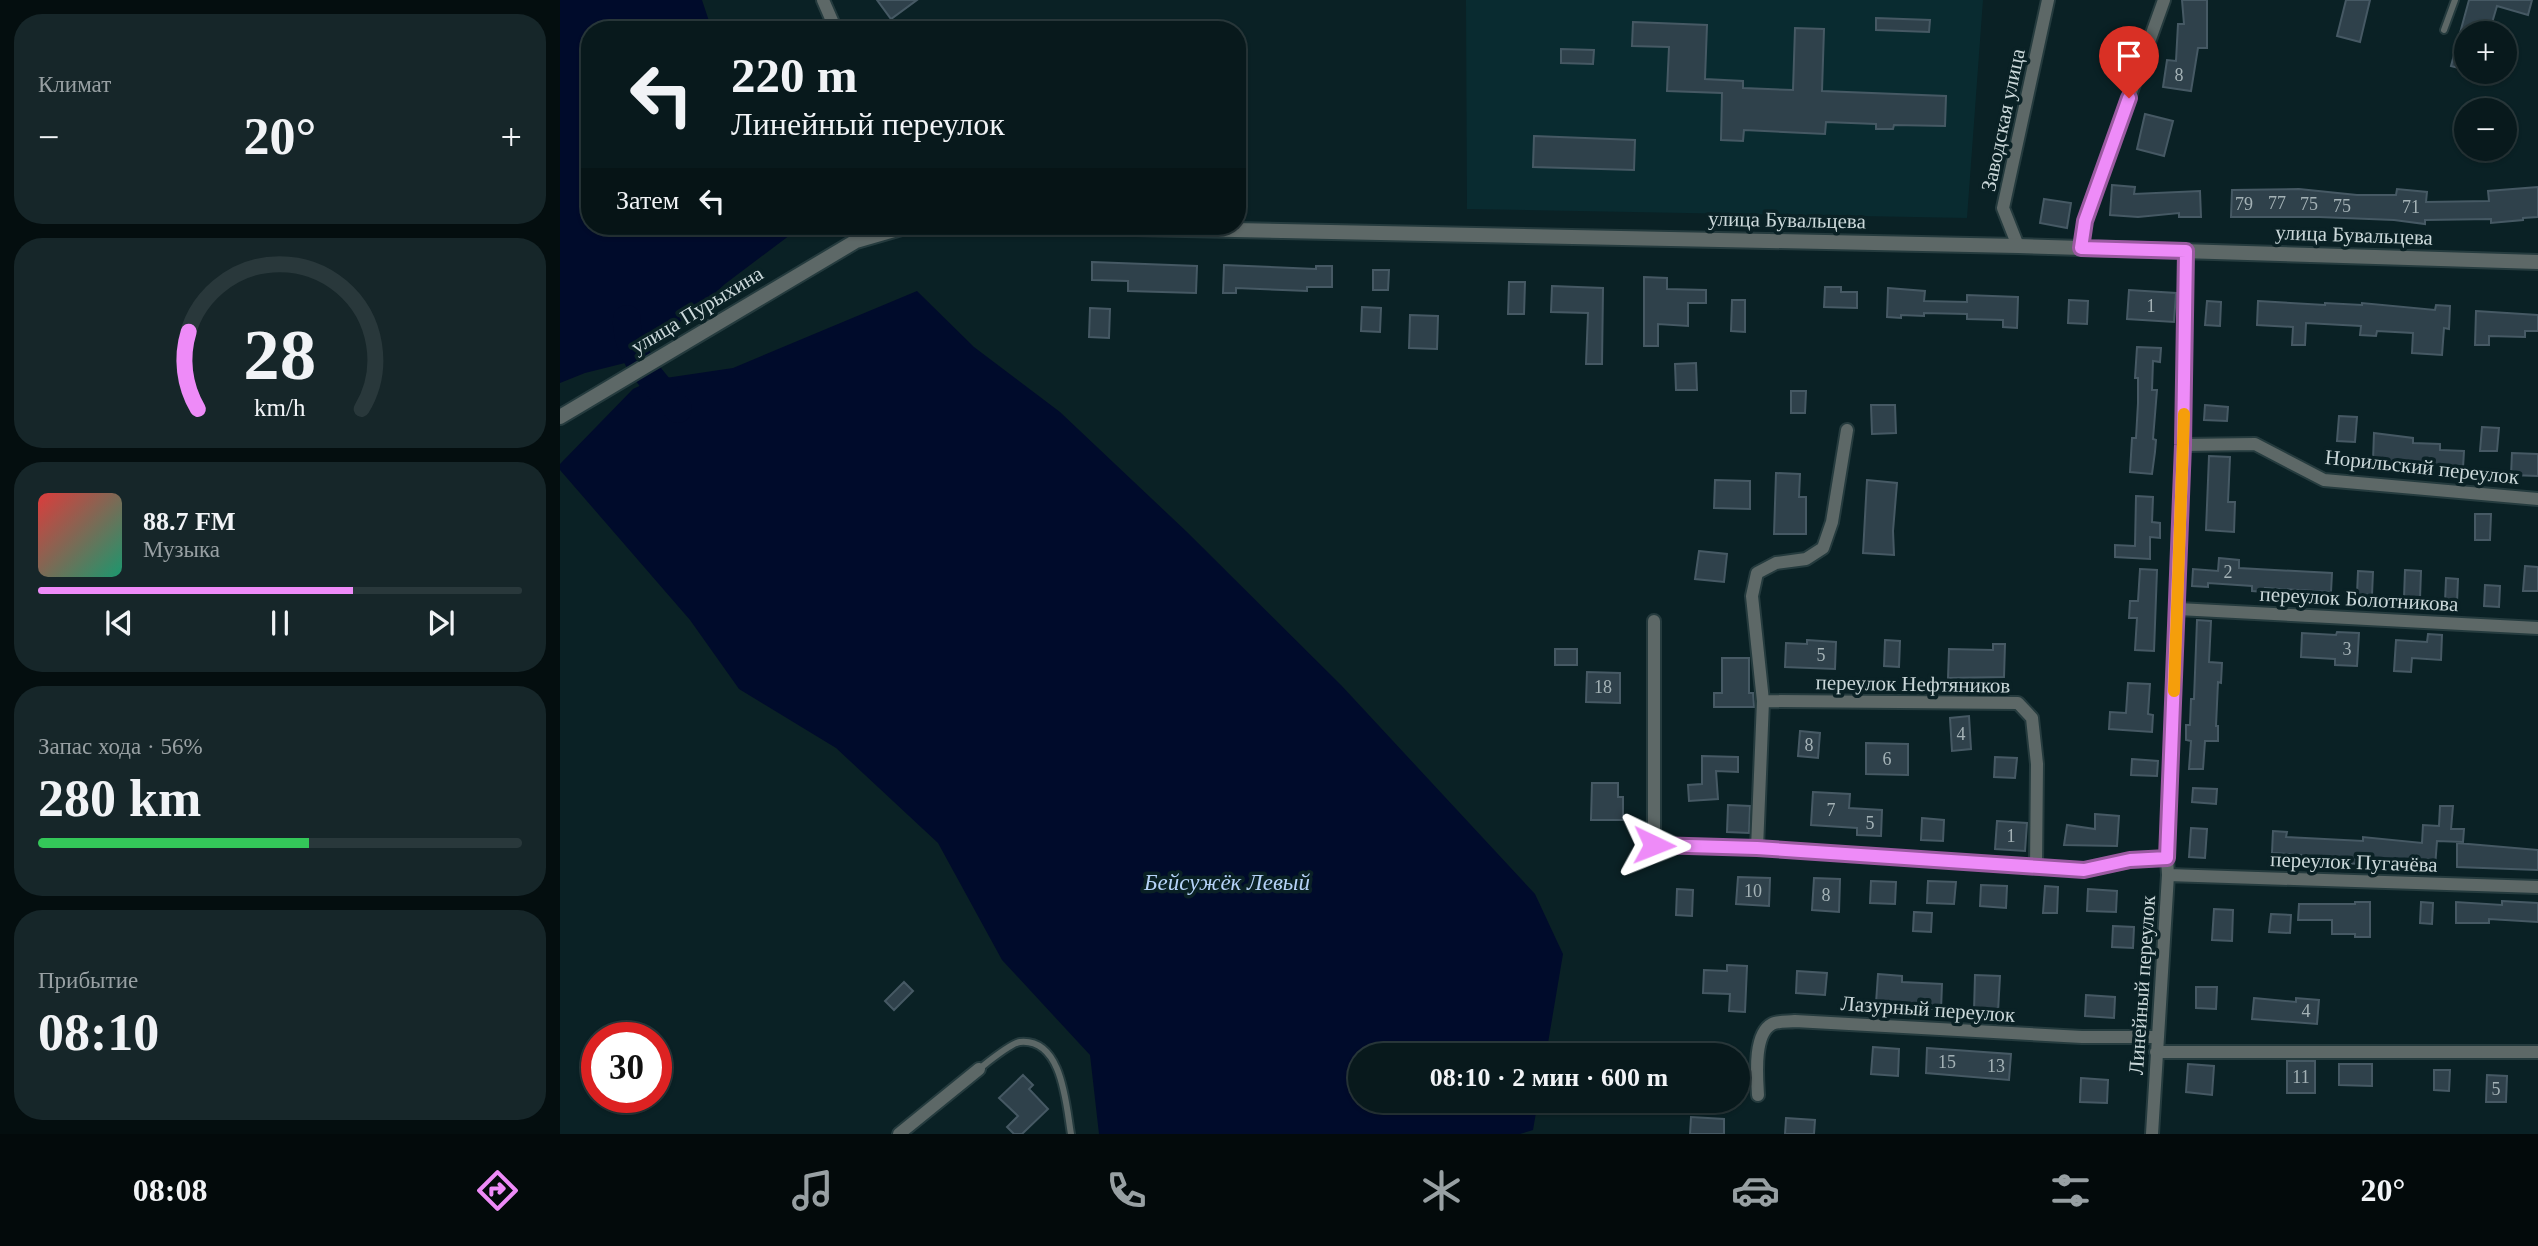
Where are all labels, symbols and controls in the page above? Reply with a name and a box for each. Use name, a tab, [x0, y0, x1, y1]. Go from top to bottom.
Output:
map controls	[2454, 21, 2517, 161]
button: +	[2454, 21, 2517, 84]
pin	[2099, 26, 2159, 98]
icon: arrive	[2110, 37, 2148, 75]
street label: Заводская улица	[1976, 46, 2030, 194]
text: 220 m	[731, 48, 858, 103]
icon: left	[616, 49, 707, 140]
house number: 8	[2175, 65, 2184, 85]
text: Климат	[38, 72, 111, 97]
button: −	[2454, 98, 2517, 161]
text: Линейный переулок	[731, 106, 1005, 142]
text: 20°	[244, 108, 316, 165]
text: −	[38, 116, 59, 158]
text: +	[501, 116, 522, 158]
icon: left	[693, 182, 731, 220]
text: Затем	[616, 186, 679, 215]
house number: 77	[2268, 193, 2286, 213]
house number: 79	[2235, 194, 2253, 214]
house number: 75	[2300, 194, 2318, 214]
house number: 75	[2333, 196, 2351, 216]
house number: 71	[2402, 197, 2420, 217]
street label: улица Бувальцева	[1708, 207, 1867, 233]
street label: улица Бувальцева	[2275, 220, 2434, 250]
street label: улица Пурыхина	[627, 261, 768, 359]
house number: 1	[2147, 296, 2156, 316]
text: 28	[244, 314, 316, 395]
text: km/h	[254, 394, 306, 421]
street label: Норильский переулок	[2324, 445, 2521, 489]
text: 88.7 FM	[143, 507, 235, 536]
text: Музыка	[143, 537, 220, 562]
house number: 2	[2224, 562, 2233, 582]
street label: переулок Болотникова	[2259, 582, 2460, 616]
icon: previous	[100, 604, 138, 642]
icon: pause	[261, 604, 299, 642]
icon: next	[422, 604, 460, 642]
house number: 3	[2343, 639, 2352, 659]
house number: 5	[1817, 645, 1826, 665]
street label: переулок Нефтяников	[1815, 670, 2011, 698]
house number: 18	[1594, 677, 1612, 697]
house number: 4	[1957, 724, 1966, 744]
text: Запас хода · 56%	[38, 734, 203, 759]
house number: 8	[1805, 735, 1814, 755]
house number: 6	[1883, 749, 1892, 769]
text: 280 km	[38, 770, 201, 827]
house number: 7	[1827, 800, 1836, 820]
position arrow	[1617, 808, 1691, 882]
house number: 5	[1866, 813, 1875, 833]
house number: 1	[2007, 826, 2016, 846]
street label: переулок Пугачёва	[2270, 847, 2439, 877]
water label: Бейсужёк Левый	[1143, 870, 1310, 895]
house number: 10	[1744, 881, 1762, 901]
house number: 8	[1822, 885, 1831, 905]
street label: Линейный переулок	[2124, 894, 2160, 1075]
text: Прибытие	[38, 968, 138, 993]
street label: Лазурный переулок	[1840, 991, 2017, 1027]
house number: 4	[2302, 1001, 2311, 1021]
text: 08:10	[38, 1004, 159, 1061]
speed limit sign: 30	[581, 1022, 672, 1113]
house number: 15	[1938, 1052, 1956, 1072]
house number: 13	[1987, 1056, 2005, 1076]
text: 08:10 · 2 мин · 600 m	[1430, 1063, 1668, 1092]
house number: 11	[2292, 1067, 2310, 1087]
house number: 5	[2492, 1079, 2501, 1099]
icon: directions	[473, 1166, 522, 1215]
icon: music	[788, 1166, 837, 1215]
icon: phone	[1102, 1166, 1151, 1215]
icon: climate	[1417, 1166, 1466, 1215]
icon: car	[1731, 1166, 1780, 1215]
icon: filters	[2046, 1166, 2095, 1215]
text: 08:08	[133, 1172, 207, 1208]
text: 20°	[2360, 1172, 2405, 1208]

